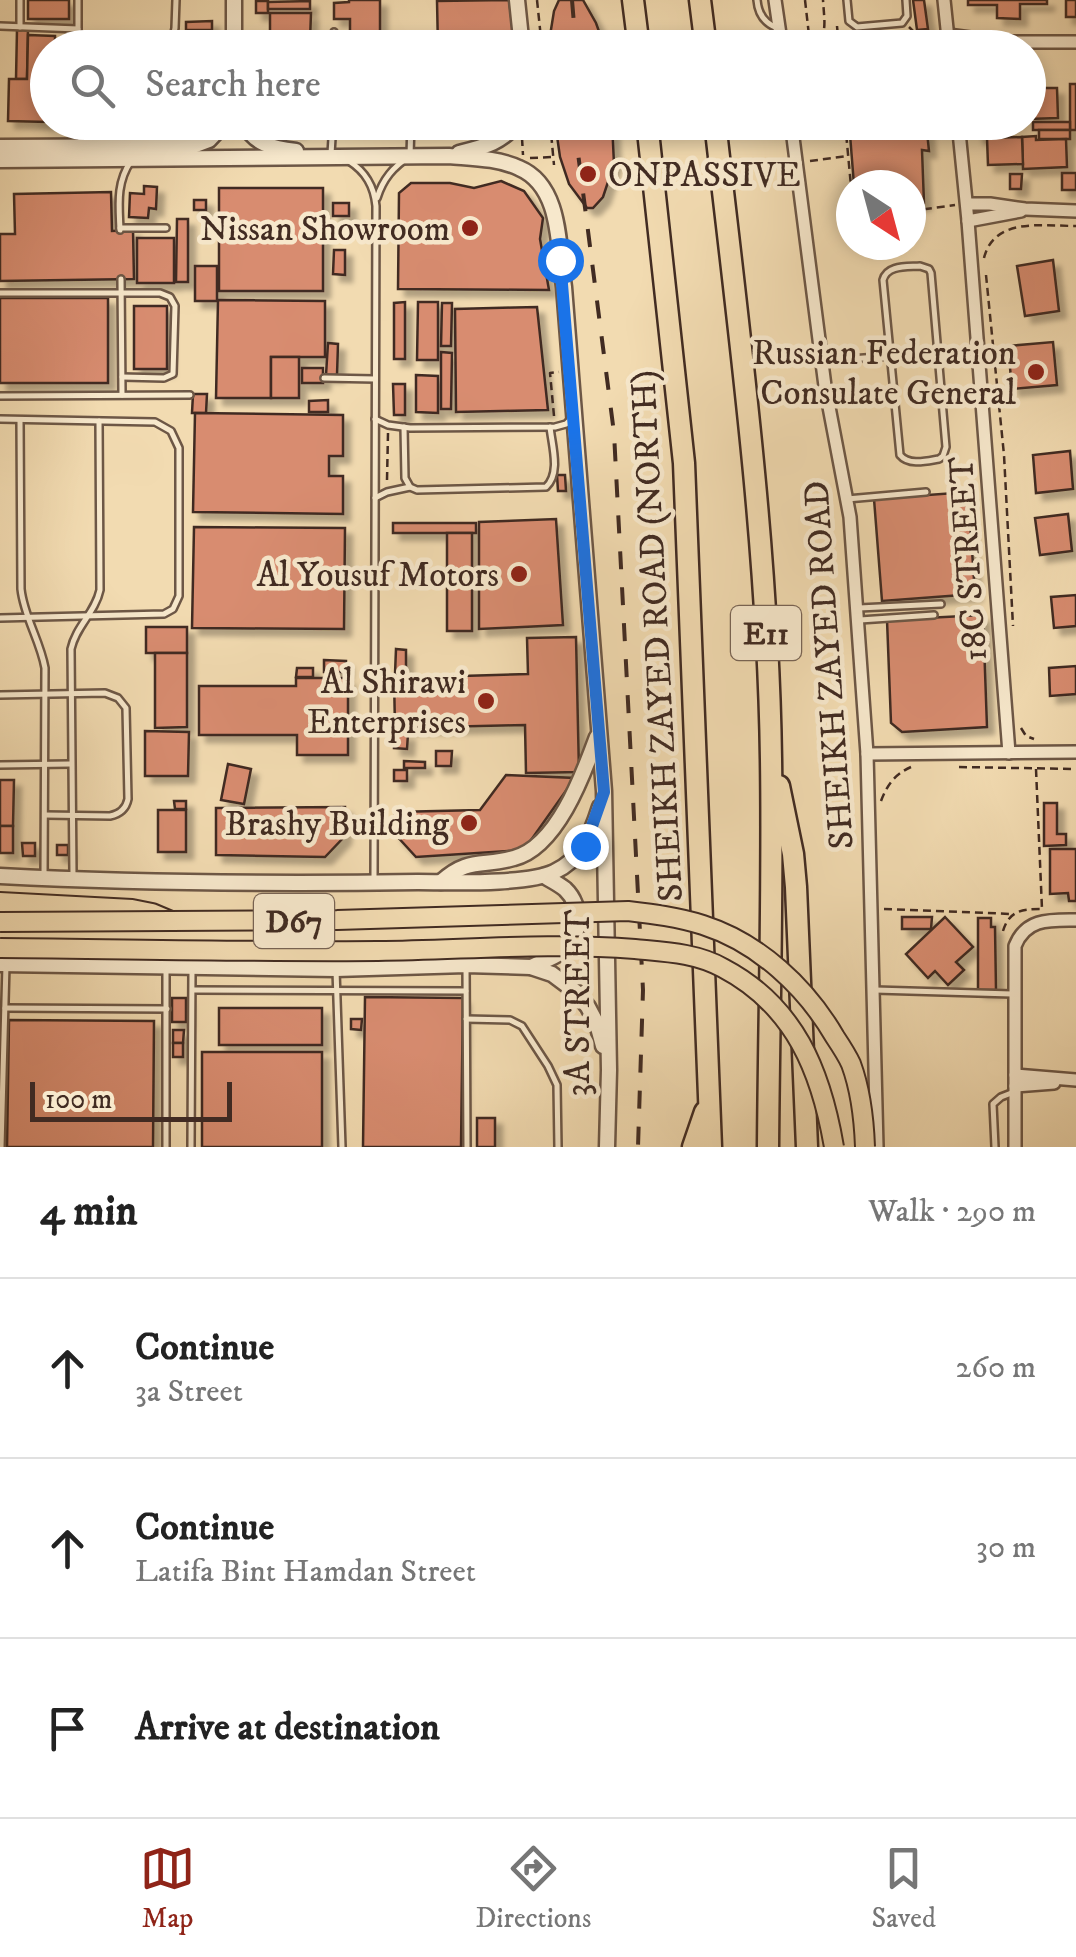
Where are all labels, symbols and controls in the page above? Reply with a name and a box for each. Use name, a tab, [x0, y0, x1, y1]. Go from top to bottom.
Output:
search box	[30, 30, 1046, 140]
icon: search	[65, 58, 120, 113]
text: Search here	[145, 61, 321, 109]
place label: ONPASSIVE	[608, 154, 801, 198]
marker: ONPASSIVE	[577, 163, 599, 185]
north arrow	[836, 170, 926, 260]
place label: Nissan Showroom	[200, 208, 450, 252]
marker: Nissan Showroom	[459, 217, 481, 239]
route start	[538, 238, 584, 284]
place label: Russian Federation Consulate General	[752, 332, 1016, 416]
marker: Russian Federation Consulate General	[1025, 361, 1047, 383]
street label: SHEIKH ZAYED ROAD (NORTH)	[622, 369, 694, 903]
street label: 18C STREET	[940, 454, 998, 663]
street label: SHEIKH ZAYED ROAD	[795, 479, 865, 851]
place label: Al Yousuf Motors	[256, 554, 499, 598]
marker: Al Yousuf Motors	[508, 563, 530, 585]
road number: E11	[731, 606, 801, 660]
place label: Al Shirawi Enterprises	[307, 661, 466, 745]
marker: Al Shirawi Enterprises	[475, 690, 497, 712]
place label: Brashy Building	[225, 803, 450, 847]
marker: Brashy Building	[458, 812, 480, 834]
route end	[563, 824, 609, 870]
road number: D67	[254, 894, 334, 948]
street label: 3A STREET	[557, 909, 601, 1097]
scale bar	[30, 1077, 232, 1122]
text: 100 m	[45, 1082, 112, 1117]
text: 4 min	[40, 1186, 138, 1238]
text: Walk · 290 m	[868, 1192, 1036, 1232]
text: Continue	[135, 1324, 274, 1372]
icon: ahead	[40, 1341, 95, 1396]
text: 260 m	[956, 1348, 1036, 1388]
text: 3a Street	[135, 1372, 243, 1412]
text: Continue	[135, 1504, 274, 1552]
icon: ahead	[40, 1521, 95, 1576]
text: 30 m	[976, 1528, 1036, 1568]
text: Latifa Bint Hamdan Street	[135, 1552, 476, 1592]
icon: arrive	[40, 1701, 95, 1756]
text: Arrive at destination	[135, 1704, 440, 1752]
tab: Map	[140, 1841, 195, 1936]
tab: Directions	[475, 1841, 591, 1936]
tab: Saved	[872, 1841, 936, 1936]

